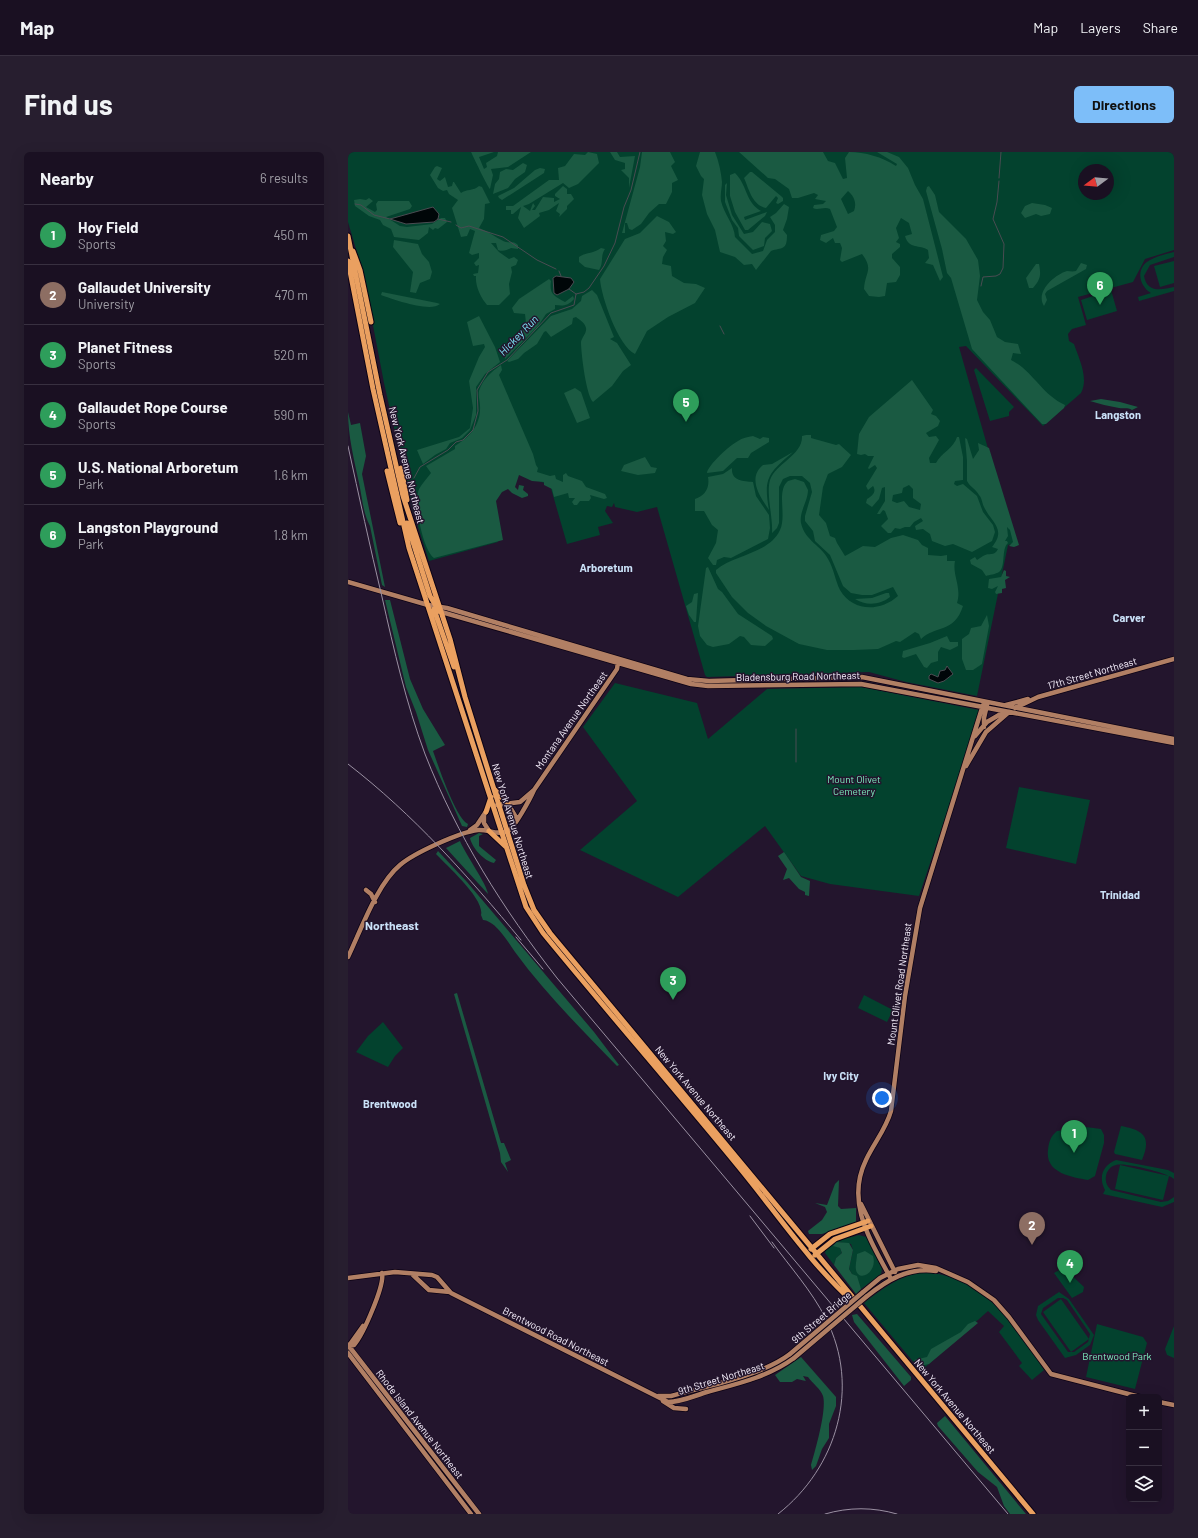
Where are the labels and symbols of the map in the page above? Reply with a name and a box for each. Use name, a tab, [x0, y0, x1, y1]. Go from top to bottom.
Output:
north arrow	[1078, 164, 1114, 200]
pin: 6	[1087, 272, 1113, 305]
water label: Hickey Run	[496, 312, 541, 358]
pin: 5	[673, 389, 699, 422]
street label: New York Avenue Northeast	[387, 405, 427, 525]
district label: Langston	[1095, 408, 1141, 421]
district label: Arboretum	[579, 561, 633, 574]
district label: Carver	[1113, 611, 1146, 624]
street label: 17th Street Northeast	[1046, 654, 1138, 691]
street label: Montana Avenue Northeast	[533, 668, 610, 771]
street label: Bladensburg Road Northeast	[736, 669, 861, 683]
street label: New York Avenue Northeast	[490, 762, 536, 880]
park label: Mount Olivet Cemetery	[827, 773, 881, 797]
district label: Trinidad	[1100, 888, 1140, 901]
district label: Northeast	[365, 918, 419, 932]
street label: Mount Olivet Road Northeast	[884, 922, 914, 1046]
pin: 3	[660, 967, 686, 1000]
street label: New York Avenue Northeast	[653, 1043, 739, 1143]
district label: Ivy City	[823, 1069, 859, 1082]
your location	[872, 1088, 892, 1108]
district label: Brentwood	[363, 1097, 417, 1110]
pin: 1	[1061, 1120, 1087, 1153]
pin: 2	[1019, 1212, 1045, 1245]
pin: 4	[1057, 1250, 1083, 1283]
street label: 9th Street Bridge	[789, 1289, 853, 1345]
street label: Brentwood Road Northeast	[501, 1304, 611, 1368]
park label: Brentwood Park	[1082, 1350, 1152, 1362]
street label: New York Avenue Northeast	[912, 1356, 998, 1456]
street label: 9th Street Northeast	[677, 1359, 766, 1397]
street label: Rhode Island Avenue Northeast	[374, 1367, 466, 1481]

